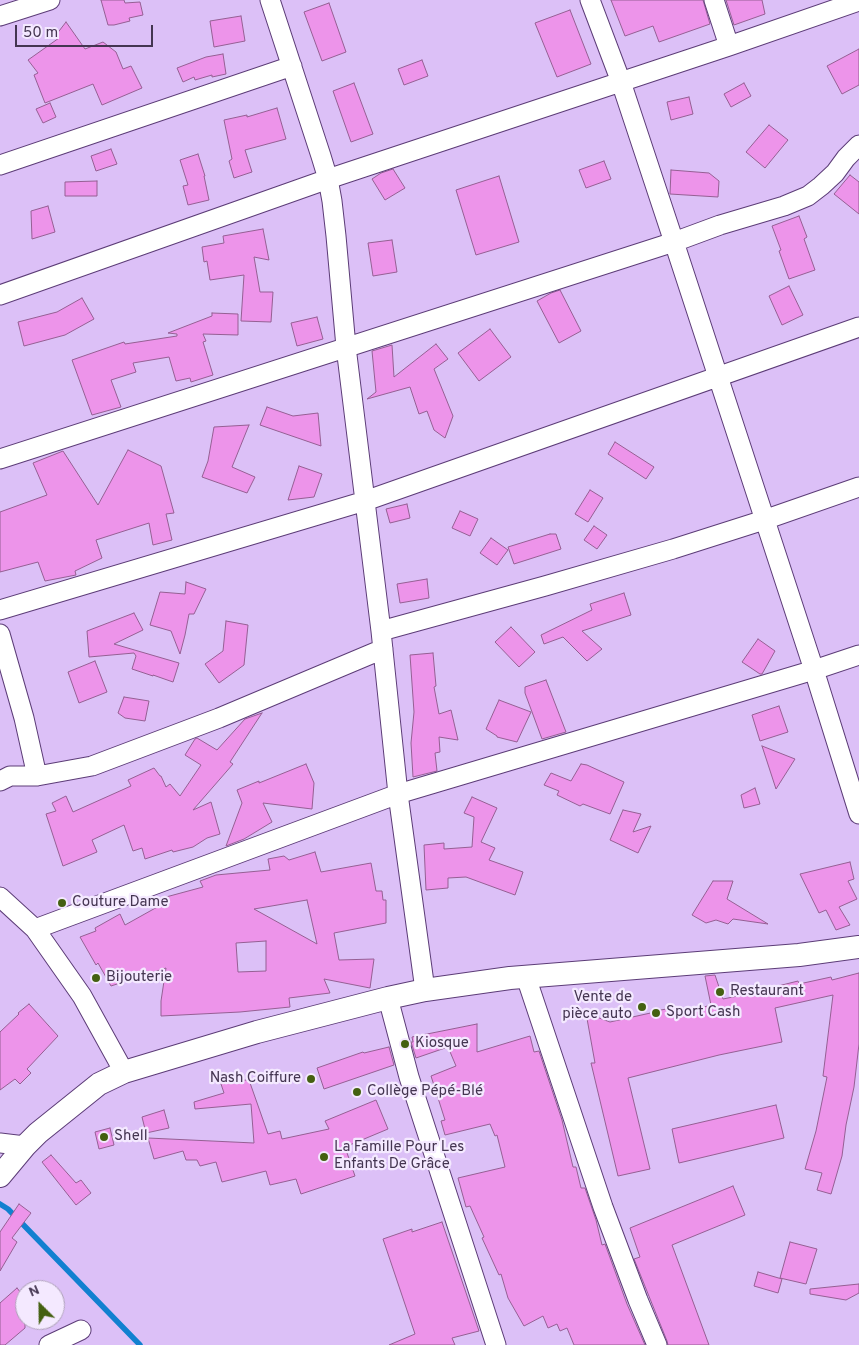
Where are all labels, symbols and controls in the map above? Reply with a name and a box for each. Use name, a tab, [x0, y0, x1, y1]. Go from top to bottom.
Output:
scale bar	[18, 15, 155, 47]
text: 50 m	[23, 24, 58, 43]
place label: Couture Dame	[72, 894, 169, 912]
marker: Couture Dame	[56, 897, 68, 909]
place label: Bijouterie	[106, 969, 172, 987]
marker: Bijouterie	[90, 972, 102, 984]
place label: Restaurant	[730, 983, 804, 1001]
marker: Restaurant	[714, 986, 726, 998]
place label: Vente de pièce auto	[562, 989, 632, 1024]
marker: Vente de pièce auto	[636, 1001, 648, 1013]
place label: Sport Cash	[666, 1004, 740, 1022]
marker: Sport Cash	[650, 1007, 662, 1019]
place label: Kiosque	[415, 1035, 469, 1053]
marker: Kiosque	[399, 1038, 411, 1050]
place label: Nash Coiffure	[210, 1070, 301, 1088]
marker: Nash Coiffure	[305, 1073, 317, 1085]
place label: Collège Pépé-Blé	[367, 1083, 483, 1101]
marker: Collège Pépé-Blé	[351, 1086, 363, 1098]
place label: Shell	[114, 1128, 148, 1146]
marker: Shell	[98, 1131, 110, 1143]
place label: La Famille Pour Les Enfants De Grâce	[334, 1139, 464, 1174]
marker: La Famille Pour Les Enfants De Grâce	[318, 1151, 330, 1163]
north arrow	[15, 1280, 65, 1330]
text: N	[26, 1282, 42, 1301]

